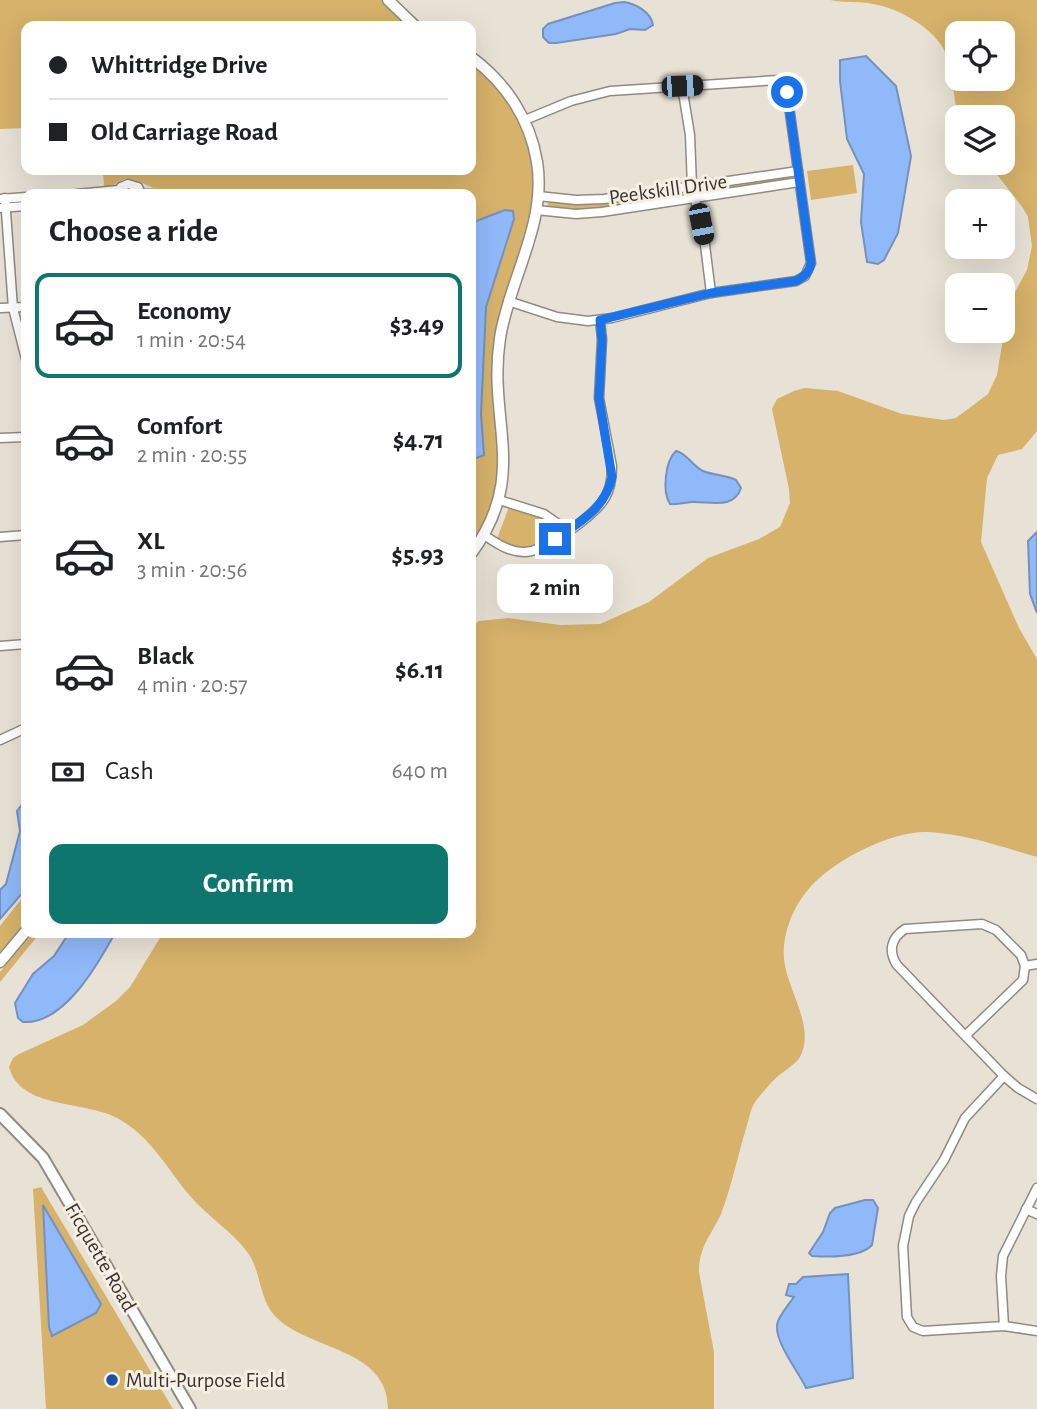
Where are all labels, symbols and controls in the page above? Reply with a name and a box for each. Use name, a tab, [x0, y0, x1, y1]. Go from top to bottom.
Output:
map controls	[945, 21, 1015, 343]
button: locate	[945, 21, 1015, 91]
text: Whittridge Drive	[91, 52, 268, 78]
car	[661, 75, 704, 97]
route start	[771, 76, 803, 108]
button: layers	[945, 105, 1015, 175]
text: Old Carriage Road	[91, 119, 278, 145]
street label: Peekskill Drive	[608, 171, 728, 208]
button: +	[945, 189, 1015, 259]
car	[687, 201, 716, 247]
text: Choose a ride	[49, 215, 218, 247]
button: −	[945, 273, 1015, 343]
icon: car	[53, 294, 116, 357]
text: Economy	[137, 298, 231, 324]
text: $3.49	[390, 312, 444, 338]
text: 1 min · 20:54	[137, 329, 246, 352]
icon: car	[53, 409, 116, 472]
text: Comfort	[137, 413, 222, 439]
text: $4.71	[393, 427, 444, 453]
text: 2 min · 20:55	[137, 444, 247, 467]
route end	[539, 523, 571, 555]
icon: car	[53, 524, 116, 587]
text: XL	[137, 528, 164, 554]
text: $5.93	[391, 542, 444, 568]
text: 3 min · 20:56	[137, 559, 247, 582]
callout: 2 min	[497, 564, 613, 612]
text: 2 min	[529, 577, 581, 600]
icon: car	[53, 639, 116, 702]
text: Black	[137, 643, 194, 669]
text: $6.11	[395, 657, 444, 683]
text: 4 min · 20:57	[137, 674, 248, 697]
icon: cash	[49, 753, 87, 791]
text: Cash	[105, 758, 154, 784]
text: 640 m	[392, 760, 448, 783]
button: Confirm	[49, 844, 448, 924]
street label: Ficquette Road	[61, 1199, 140, 1315]
place label: Multi-Purpose Field	[126, 1370, 286, 1391]
marker: Multi-Purpose Field	[104, 1372, 120, 1388]

